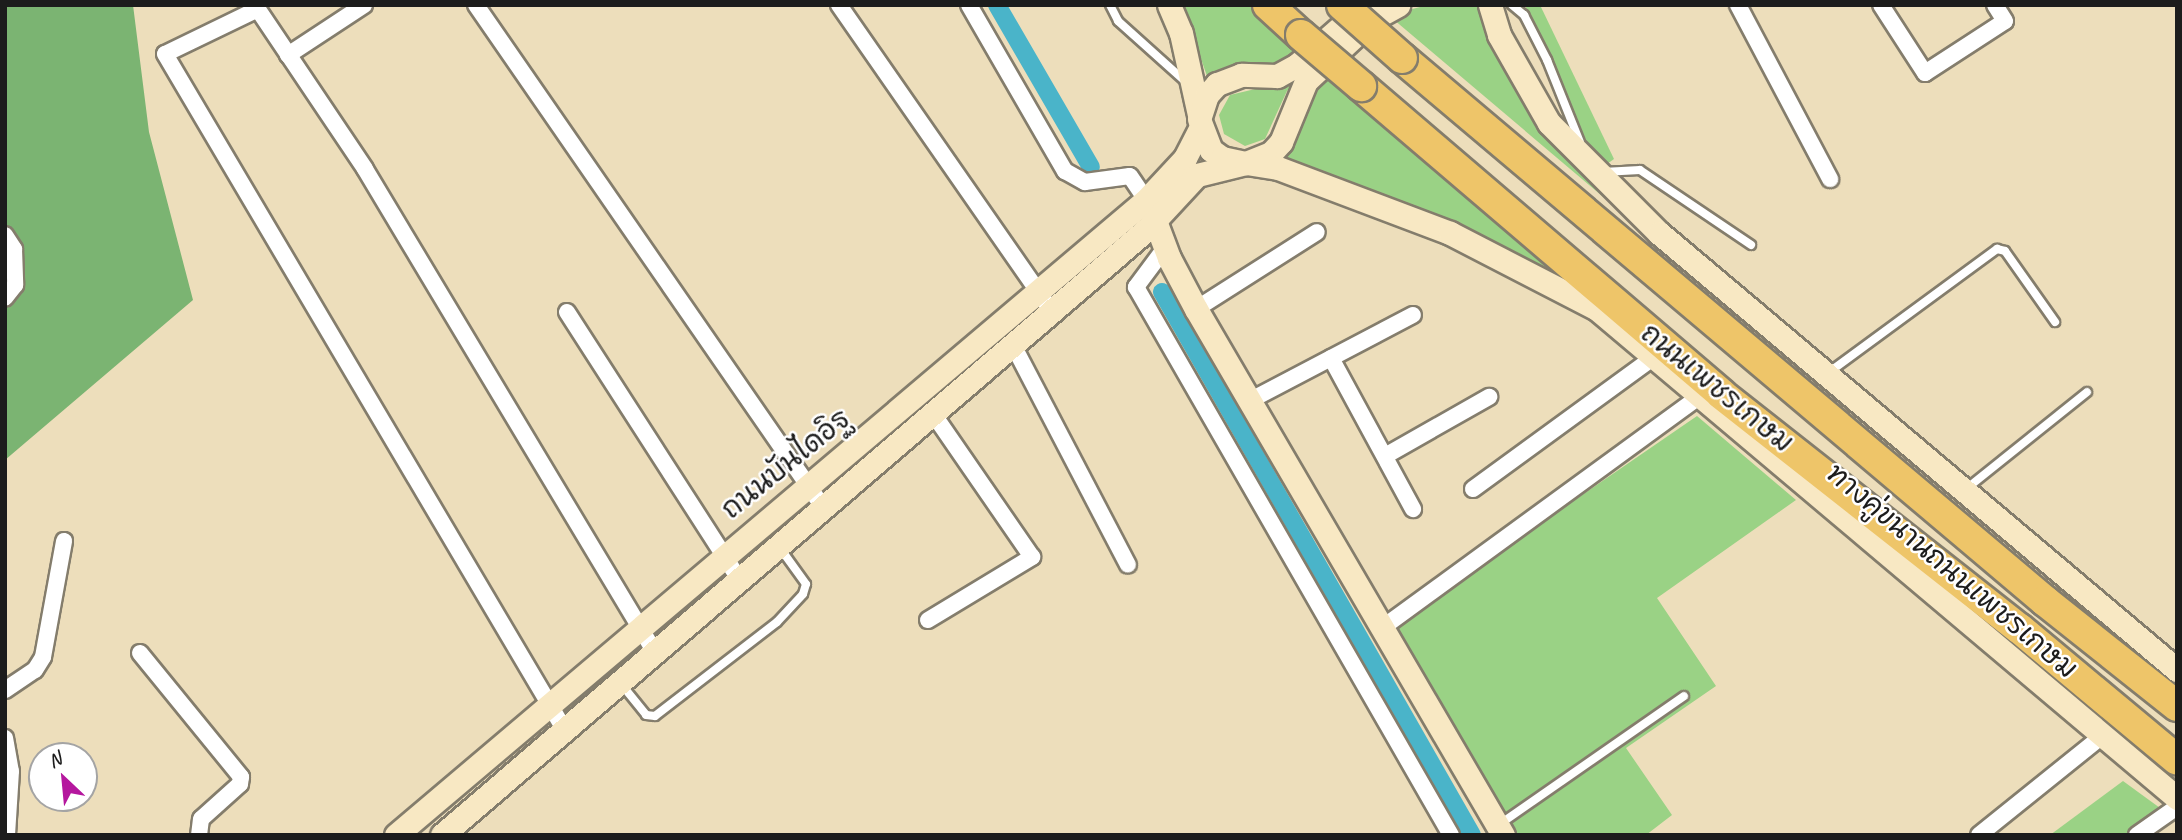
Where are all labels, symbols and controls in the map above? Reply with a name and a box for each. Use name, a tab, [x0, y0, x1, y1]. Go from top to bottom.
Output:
street label: ถนนเพชรเกษม	[1634, 316, 1800, 460]
street label: ถนนบันไดอิฐ	[715, 402, 857, 526]
street label: ทางคู่ขนานถนนเพชรเกษม	[1820, 456, 2084, 686]
north arrow	[28, 742, 98, 812]
text: N	[44, 747, 65, 773]

